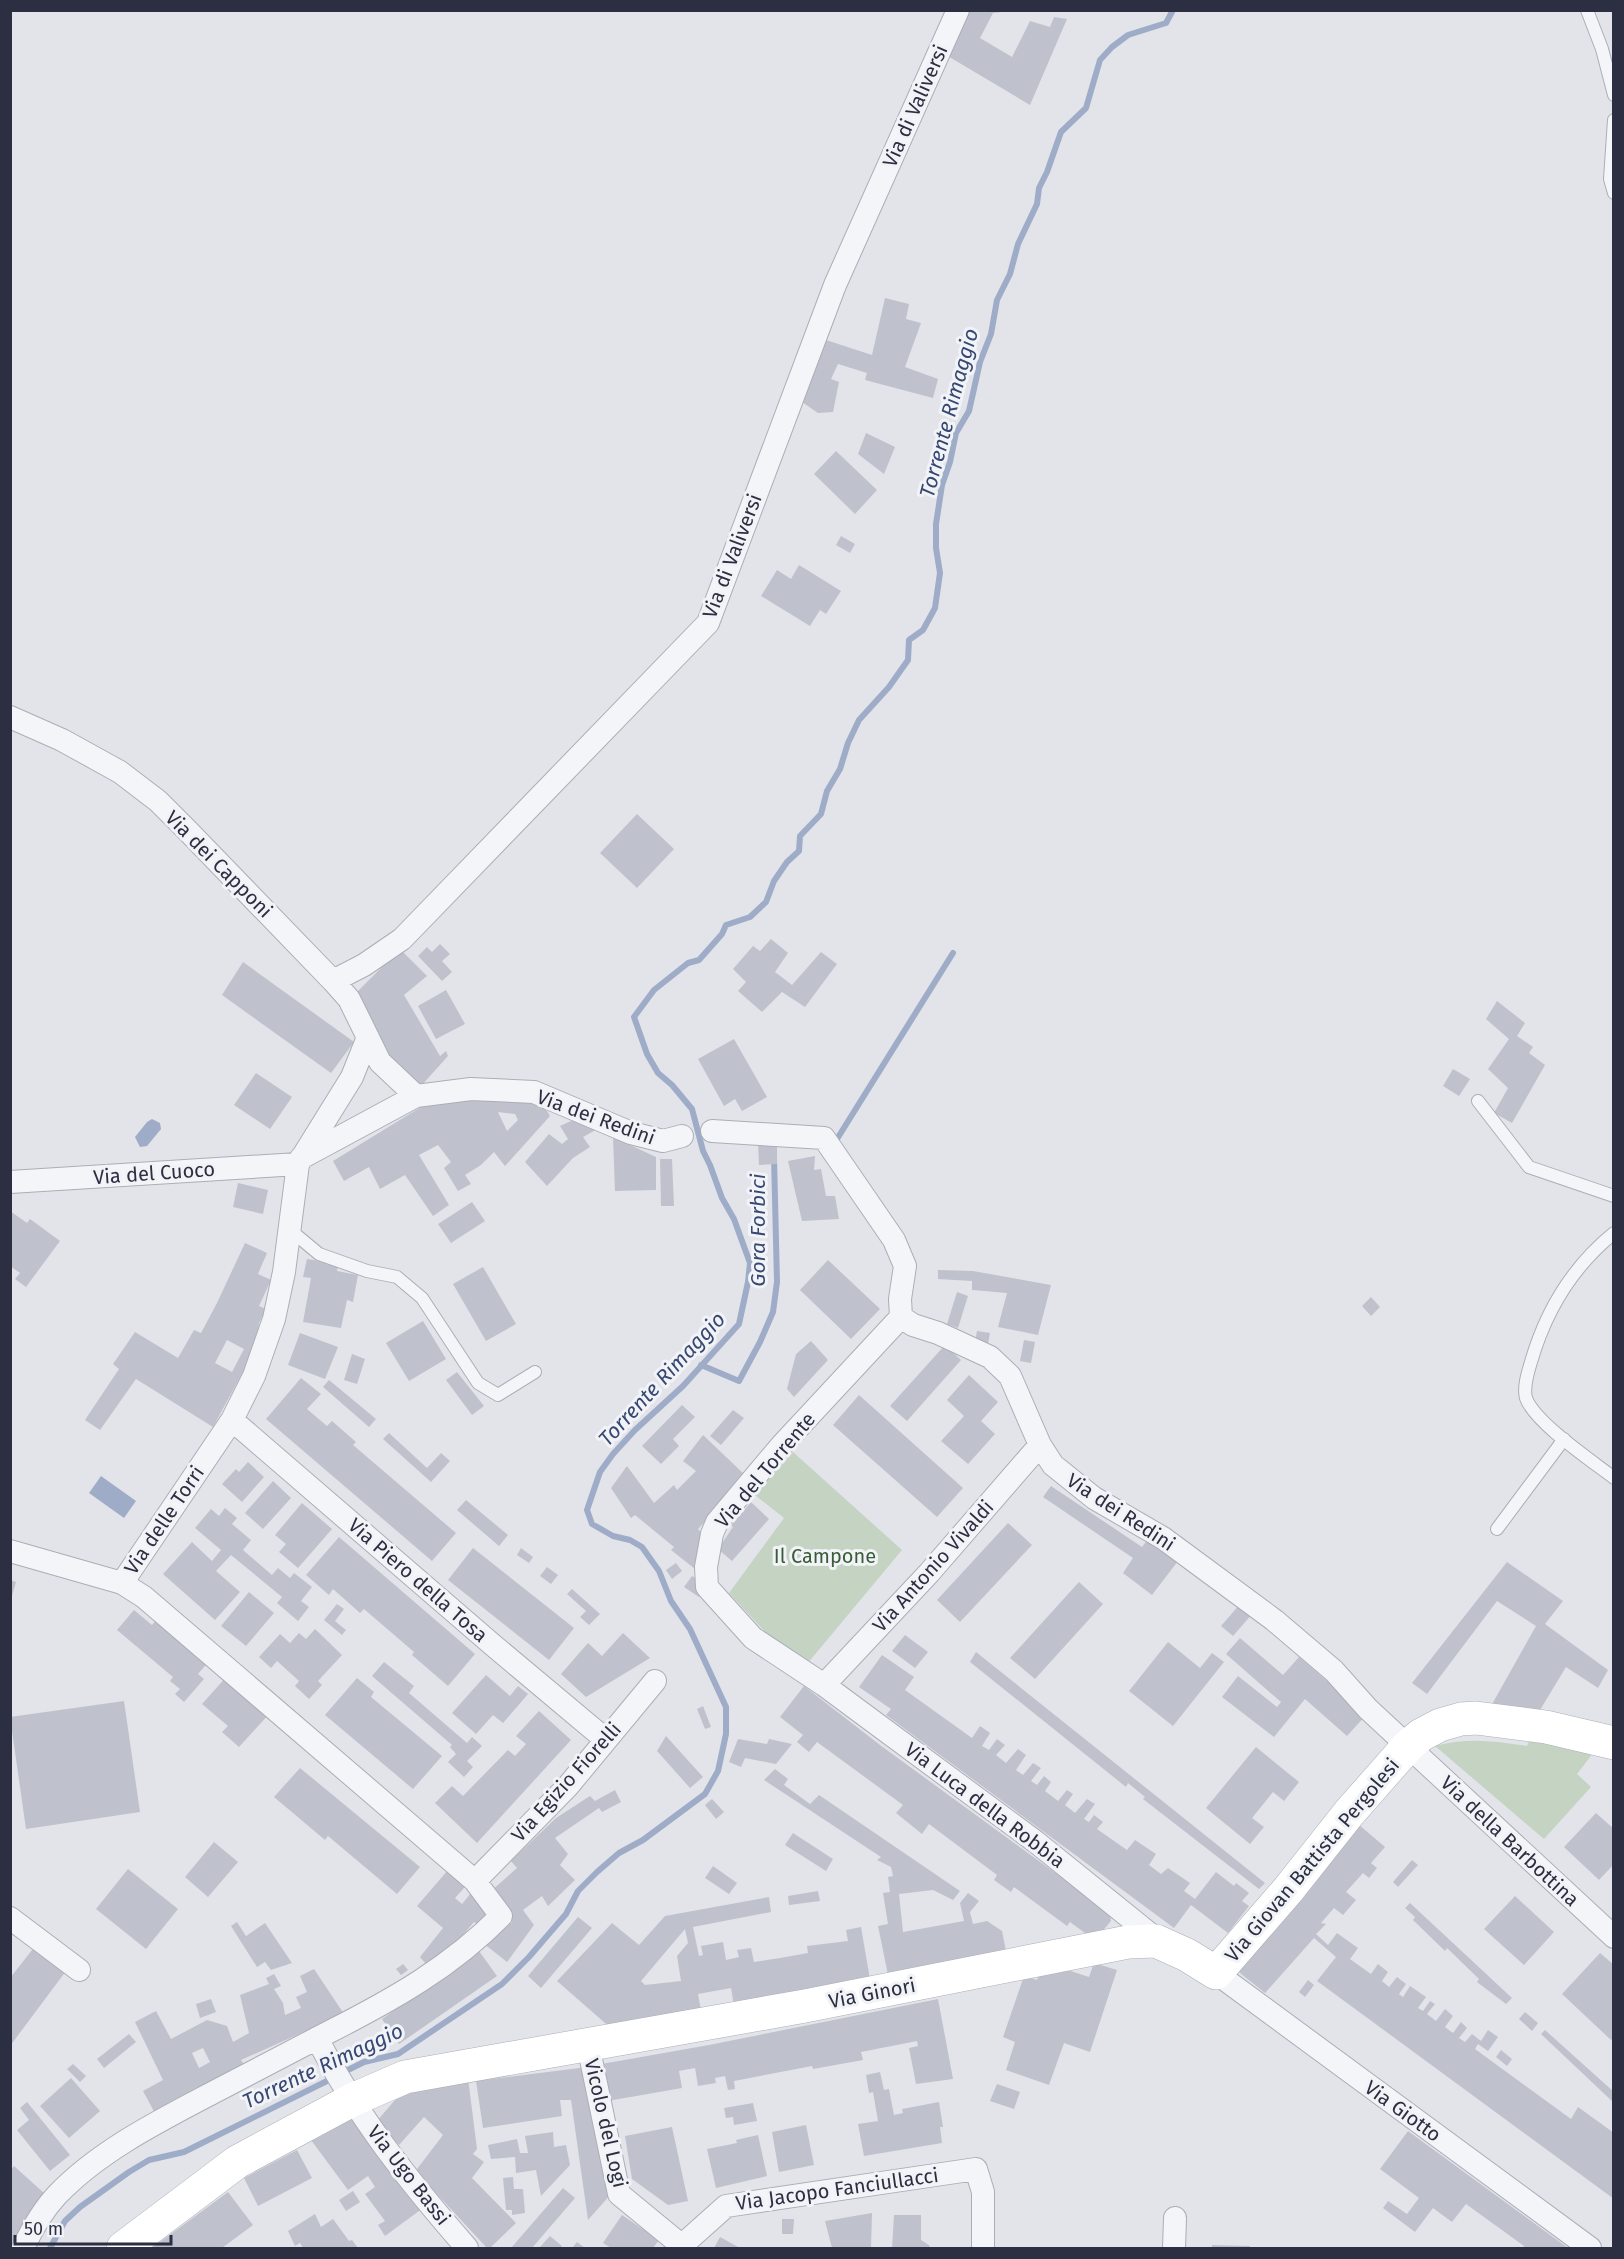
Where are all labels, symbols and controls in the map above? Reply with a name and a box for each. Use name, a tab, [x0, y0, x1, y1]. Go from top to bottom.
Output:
street label: Via di Valiversi	[877, 41, 953, 171]
water label: Torrente Rimaggio	[914, 326, 984, 500]
street label: Via di Valiversi	[697, 490, 767, 622]
street label: Via dei Capponi	[161, 806, 277, 922]
street label: Via dei Redini	[533, 1084, 659, 1150]
street label: Via del Cuoco	[92, 1157, 216, 1189]
water label: Gora Forbici	[745, 1173, 771, 1287]
water label: Torrente Rimaggio	[593, 1307, 731, 1451]
street label: Via del Torrente	[710, 1407, 820, 1533]
street label: Via delle Torri	[119, 1461, 209, 1579]
street label: Via dei Redini	[1062, 1468, 1180, 1556]
street label: Via Antonio Vivaldi	[867, 1495, 999, 1637]
street label: Via Piero della Tosa	[343, 1513, 493, 1647]
park label: Il Campone	[774, 1544, 876, 1568]
street label: Via Egizio Fiorelli	[506, 1717, 626, 1847]
street label: Via Luca della Robbia	[900, 1737, 1070, 1873]
street label: Via Giovan Battista Pergolesi	[1220, 1753, 1404, 1967]
street label: Via della Barbottina	[1436, 1771, 1584, 1911]
street label: Via Ginori	[827, 1973, 917, 2013]
water label: Torrente Rimaggio	[239, 2017, 407, 2115]
street label: Vicolo del Logi	[580, 2056, 632, 2190]
street label: Via Giotto	[1360, 2075, 1446, 2147]
street label: Via Ugo Bassi	[363, 2120, 455, 2230]
street label: Via Jacopo Fanciullacci	[734, 2163, 940, 2215]
scale bar	[15, 2208, 171, 2246]
text: 50 m	[24, 2218, 63, 2240]

